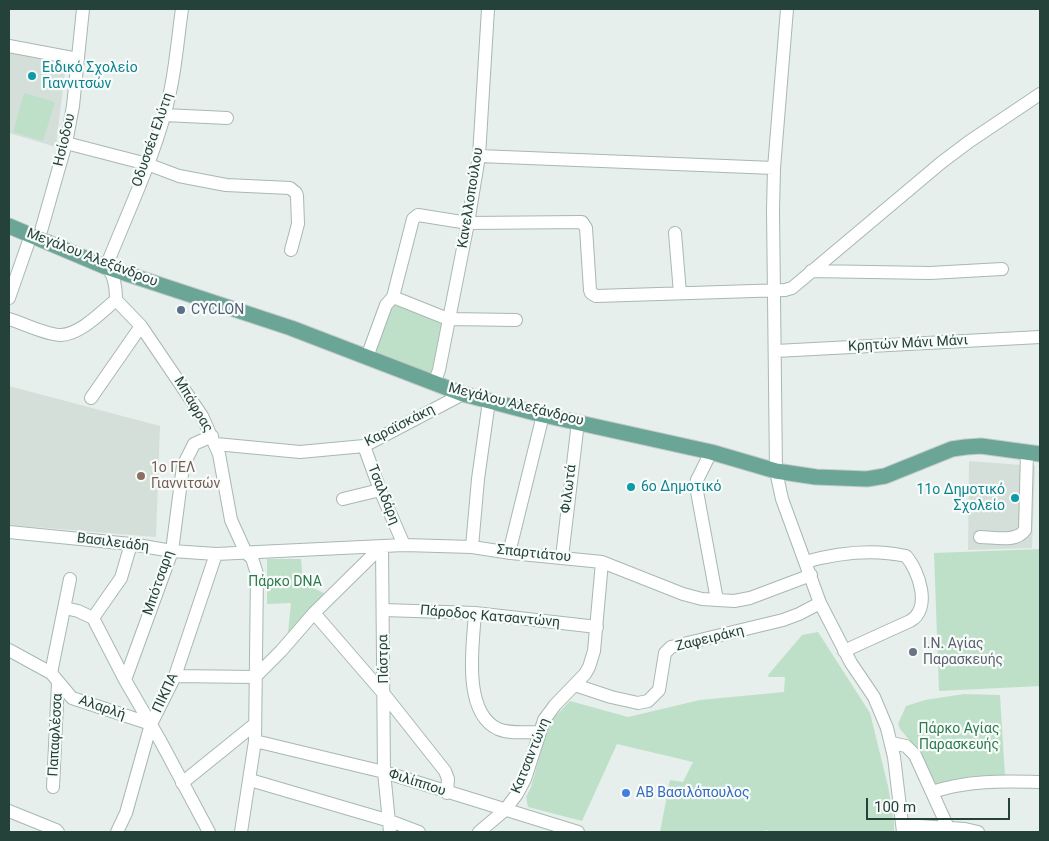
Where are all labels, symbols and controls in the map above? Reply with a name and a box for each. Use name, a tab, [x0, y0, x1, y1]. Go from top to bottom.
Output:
place label: Ειδικό Σχολείο Γιαννιτσών	[42, 60, 138, 92]
marker: Ειδικό Σχολείο Γιαννιτσών	[26, 70, 38, 82]
street label: Οδυσσέα Ελύτη	[129, 91, 177, 189]
street label: Ησίοδου	[51, 112, 79, 168]
street label: Κανελλοπούλου	[455, 146, 487, 250]
street label: Μεγάλου Αλεξάνδρου	[24, 225, 160, 291]
place label: CYCLON	[191, 302, 244, 318]
marker: CYCLON	[175, 304, 187, 316]
street label: Κρητών Μάνι Μάνι	[848, 332, 968, 356]
street label: Μπάφρας	[170, 374, 216, 436]
street label: Μεγάλου Αλεξάνδρου	[447, 380, 585, 430]
street label: Καραϊσκάκη	[362, 401, 438, 451]
place label: 1o ΓΕΛ Γιαννιτσών	[151, 460, 220, 492]
street label: Τσαλδάρη	[363, 463, 403, 527]
street label: Φιλωτά	[558, 464, 580, 514]
marker: 1o ΓΕΛ Γιαννιτσών	[135, 470, 147, 482]
place label: 6ο Δημοτικό	[641, 479, 722, 495]
marker: 6ο Δημοτικό	[625, 481, 637, 493]
place label: 11ο Δημοτικό Σχολείο	[917, 482, 1005, 514]
marker: 11ο Δημοτικό Σχολείο	[1009, 492, 1021, 504]
street label: Βασιλειάδη	[76, 530, 150, 556]
street label: Σπαρτιάτου	[496, 542, 572, 566]
street label: Μπότσαρη	[140, 548, 178, 618]
park label: Πάρκο DNA	[248, 574, 322, 590]
street label: Πάροδος Κατσαντώνη	[419, 603, 561, 631]
street label: Ζαφειράκη	[674, 622, 746, 656]
street label: Πάστρα	[375, 634, 393, 684]
place label: Ι.Ν. Αγίας Παρασκευής	[923, 636, 1003, 669]
marker: Ι.Ν. Αγίας Παρασκευής	[907, 646, 919, 658]
street label: ΠΙΚΠΑ	[150, 671, 182, 715]
street label: Αλαρλή	[76, 692, 128, 724]
street label: Παπαφλέσσα	[45, 693, 67, 777]
street label: Κατσαντώνη	[508, 716, 554, 796]
park label: Πάρκο Αγίας Παρασκευής	[919, 721, 999, 754]
street label: Φιλίππου	[386, 766, 448, 800]
place label: ΑΒ Βασιλόπουλος	[636, 785, 750, 801]
marker: ΑΒ Βασιλόπουλος	[620, 787, 632, 799]
scale bar	[869, 788, 1013, 820]
text: 100 m	[874, 798, 916, 816]

